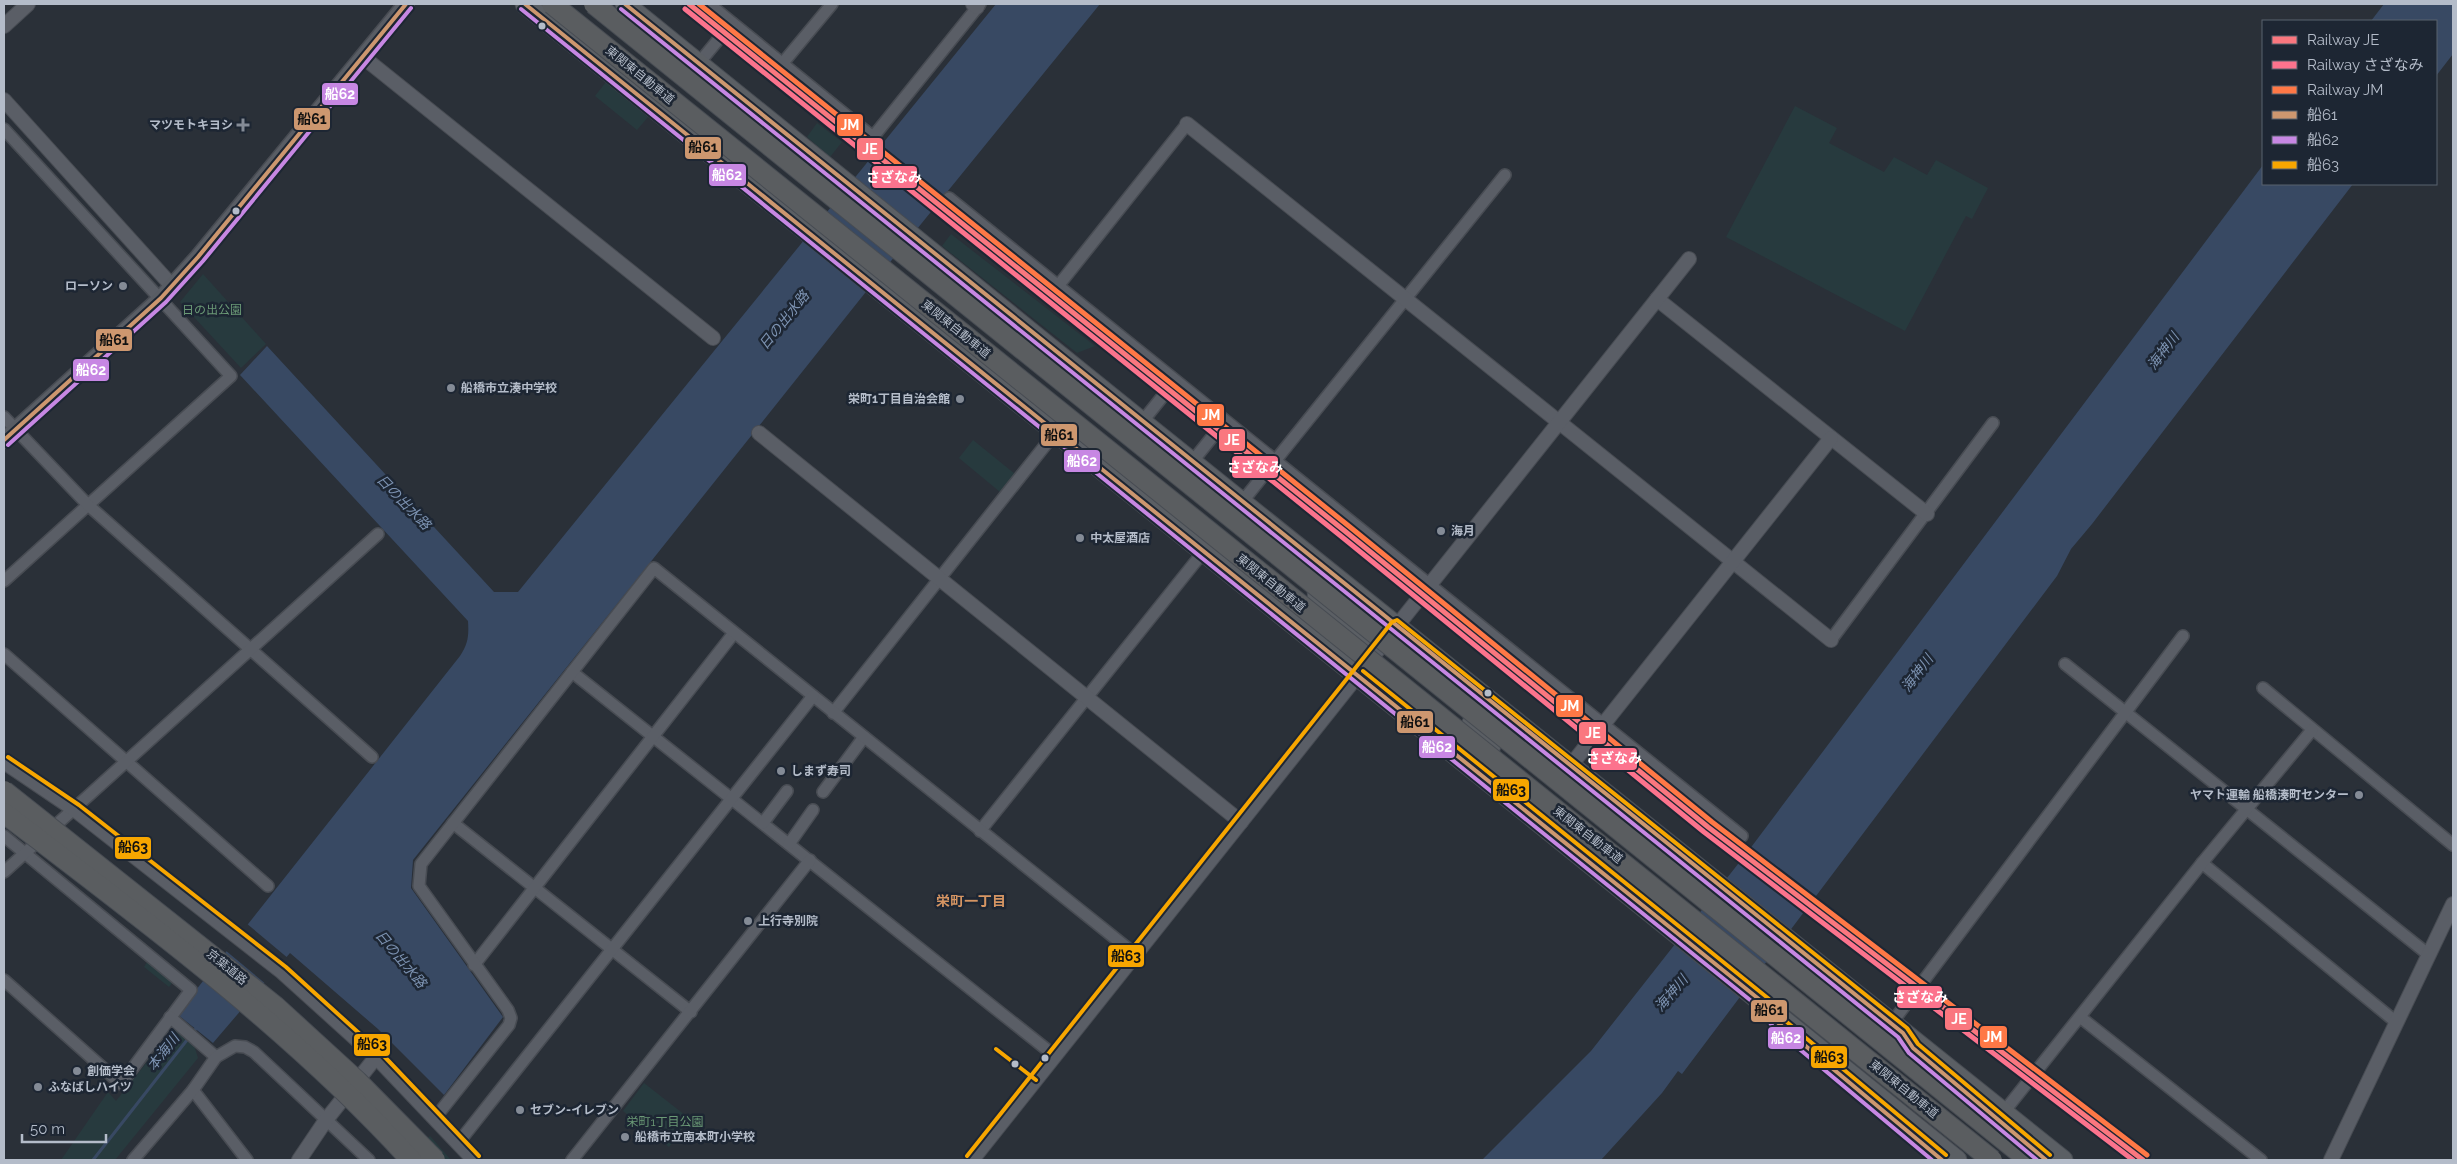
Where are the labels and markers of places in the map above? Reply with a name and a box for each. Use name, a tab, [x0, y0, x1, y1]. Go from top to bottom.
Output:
unlabelled marker	[537, 21, 547, 31]
place label: マツモトキヨシ	[149, 118, 233, 132]
marker: マツモトキヨシ	[237, 119, 249, 131]
unlabelled marker	[231, 206, 241, 216]
place label: ローソン	[65, 279, 113, 293]
marker: ローソン	[117, 280, 129, 292]
place label: 船橋市立湊中学校	[461, 381, 557, 395]
marker: 船橋市立湊中学校	[445, 382, 457, 394]
place label: 栄町1丁目自治会館	[848, 392, 950, 406]
marker: 栄町1丁目自治会館	[954, 393, 966, 405]
place label: 海月	[1451, 524, 1475, 538]
marker: 海月	[1435, 525, 1447, 537]
place label: 中太屋酒店	[1090, 531, 1150, 545]
marker: 中太屋酒店	[1074, 532, 1086, 544]
unlabelled marker	[1483, 688, 1493, 698]
place label: しまず寿司	[791, 764, 851, 778]
marker: しまず寿司	[775, 765, 787, 777]
place label: ヤマト運輸 船橋湊町センター	[2190, 788, 2349, 802]
marker: ヤマト運輸 船橋湊町センター	[2353, 789, 2365, 801]
place label: 上行寺別院	[758, 914, 818, 928]
marker: 上行寺別院	[742, 915, 754, 927]
unlabelled marker	[1040, 1053, 1050, 1063]
unlabelled marker	[1010, 1059, 1020, 1069]
place label: 創価学会	[87, 1064, 135, 1078]
marker: 創価学会	[71, 1065, 83, 1077]
place label: ふなばしハイツ	[48, 1080, 132, 1094]
marker: ふなばしハイツ	[32, 1081, 44, 1093]
place label: セブン-イレブン	[530, 1103, 619, 1117]
marker: セブン-イレブン	[514, 1104, 526, 1116]
place label: 船橋市立南本町小学校	[635, 1130, 755, 1144]
marker: 船橋市立南本町小学校	[619, 1131, 631, 1143]

